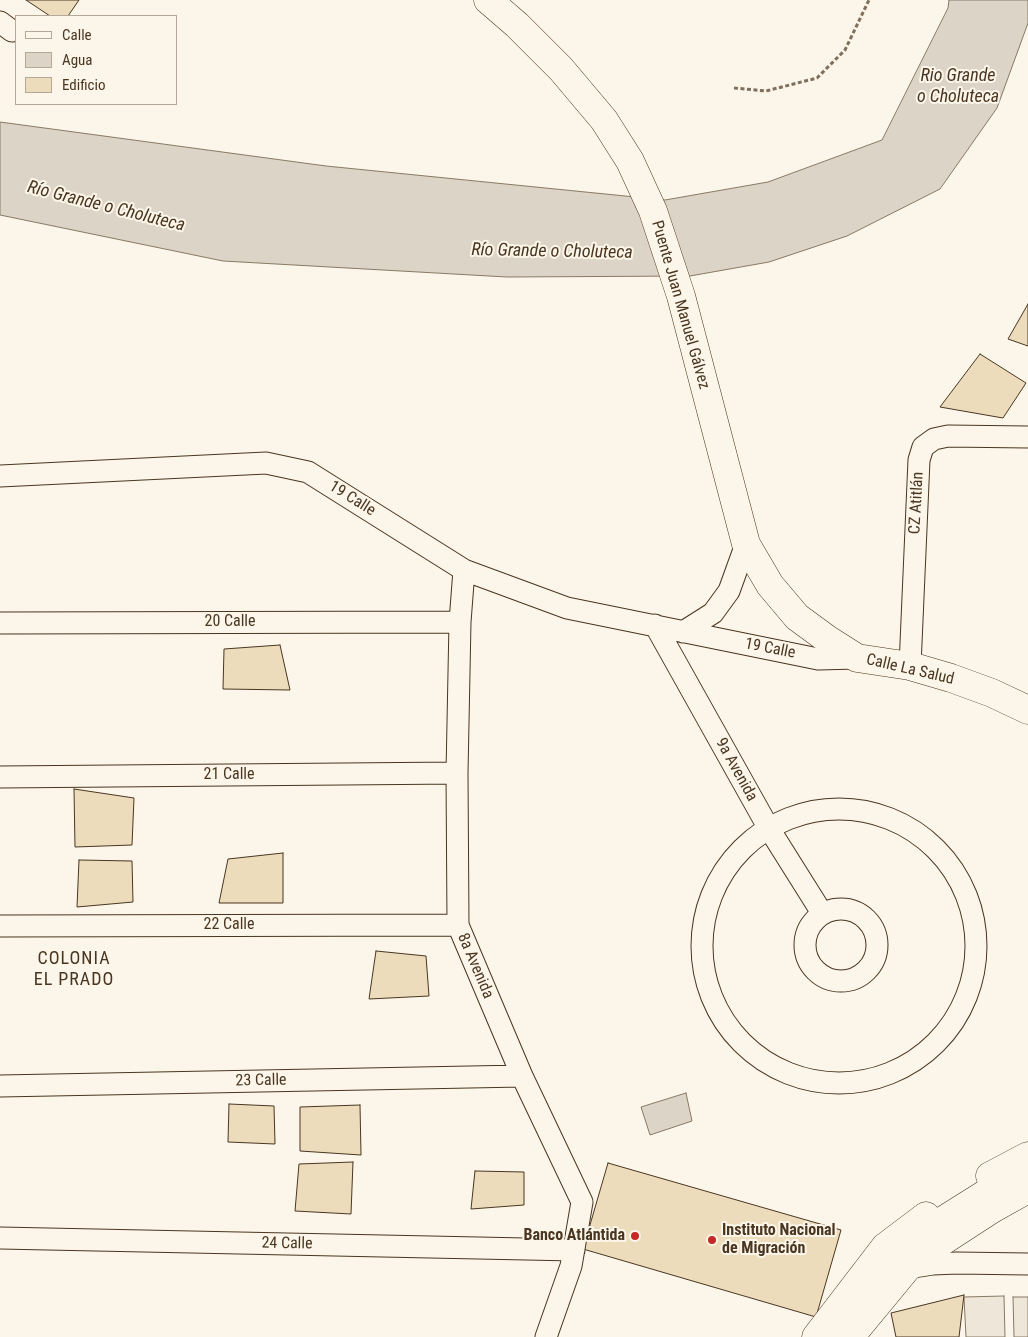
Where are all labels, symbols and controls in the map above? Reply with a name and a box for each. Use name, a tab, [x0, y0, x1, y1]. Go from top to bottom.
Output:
legend	[15, 15, 178, 105]
text: Calle	[62, 26, 92, 44]
text: Agua	[62, 51, 92, 69]
water label: Rio Grande o Choluteca	[917, 65, 999, 108]
text: Edificio	[62, 76, 105, 94]
water label: Río Grande o Choluteca	[25, 177, 187, 237]
street label: Puente Juan Manuel Gálvez	[647, 219, 713, 391]
water label: Río Grande o Choluteca	[471, 240, 633, 264]
street label: CZ Atitlán	[906, 471, 928, 535]
street label: 19 Calle	[325, 477, 379, 521]
street label: 20 Calle	[204, 612, 256, 632]
street label: 19 Calle	[743, 635, 797, 663]
street label: Calle La Salud	[864, 651, 956, 689]
street label: 9a Avenida	[711, 735, 761, 805]
street label: 21 Calle	[203, 765, 255, 785]
street label: 22 Calle	[203, 915, 255, 935]
street label: 8a Avenida	[453, 930, 497, 1002]
district label: COLONIA EL PRADO	[33, 948, 115, 991]
street label: 23 Calle	[235, 1071, 287, 1091]
place label: Instituto Nacional de Migración	[722, 1221, 836, 1259]
place label: Banco Atlántida	[523, 1226, 625, 1246]
marker: Banco Atlántida	[629, 1230, 641, 1242]
street label: 24 Calle	[261, 1234, 313, 1254]
marker: Instituto Nacional de Migración	[706, 1234, 718, 1246]

